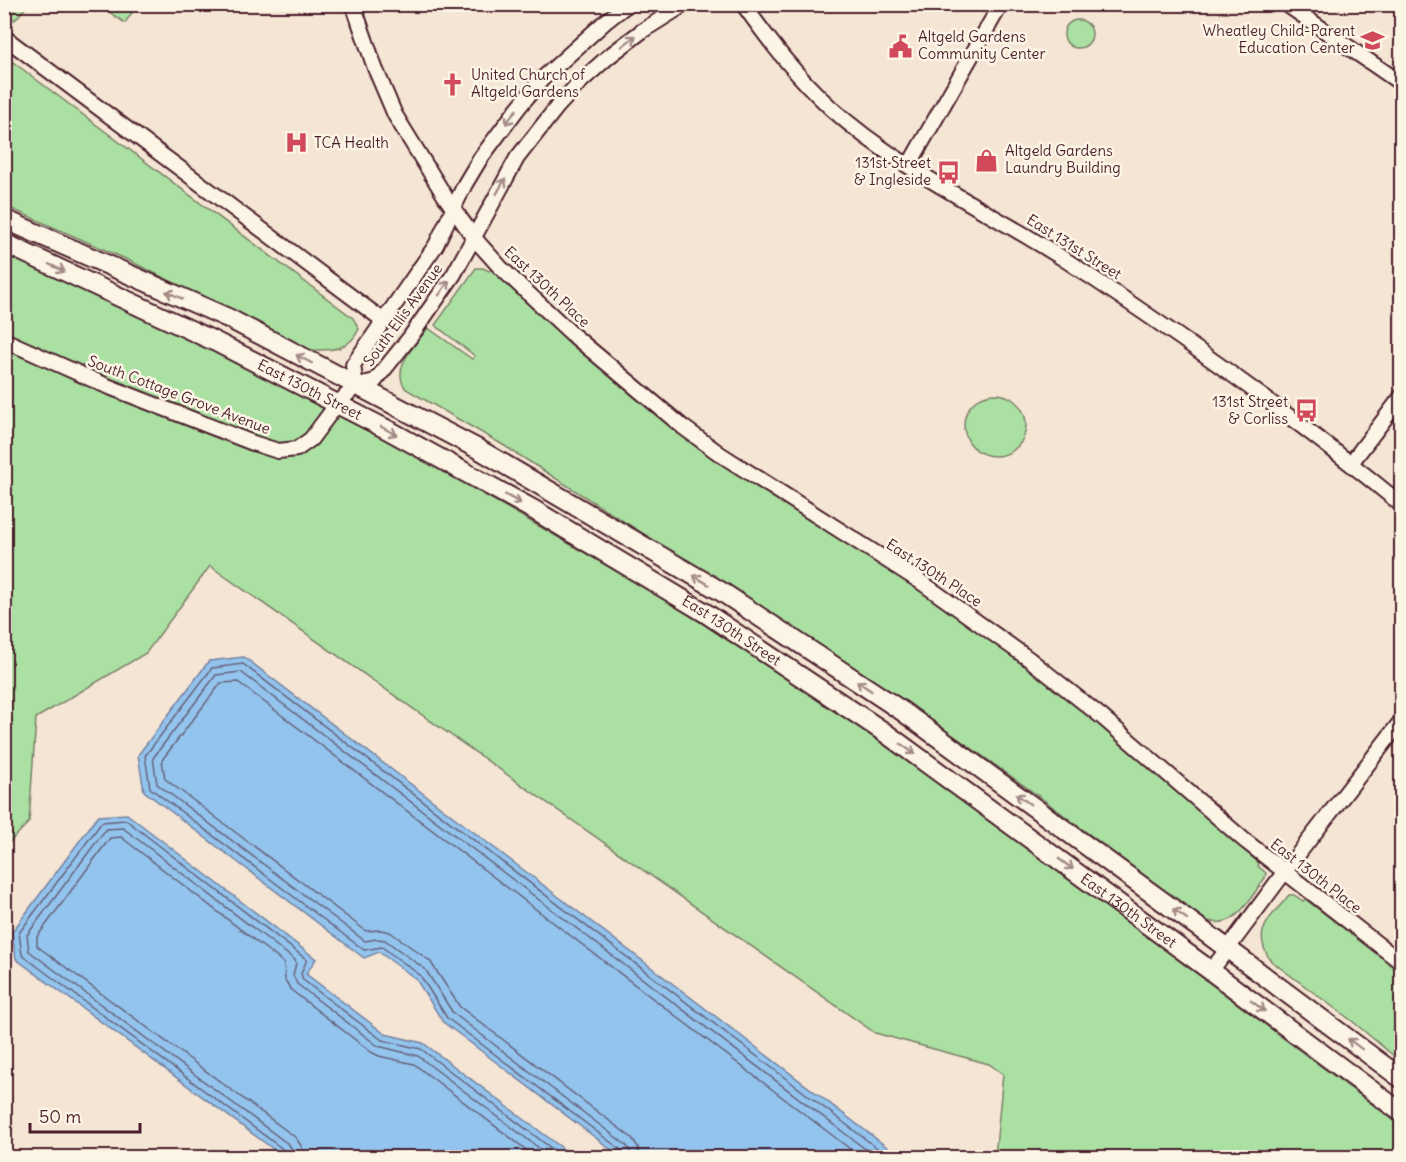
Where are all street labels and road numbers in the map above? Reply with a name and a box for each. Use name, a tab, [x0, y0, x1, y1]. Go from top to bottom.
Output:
street label: East 131st Street	[1023, 210, 1125, 283]
street label: East 130th Place	[500, 242, 594, 331]
street label: South Ellis Avenue	[359, 260, 446, 370]
street label: South Cottage Grove Avenue	[85, 351, 273, 438]
street label: East 130th Street	[254, 355, 365, 424]
street label: East 130th Place	[883, 535, 986, 611]
street label: East 130th Street	[679, 591, 785, 670]
street label: East 130th Place	[1267, 834, 1366, 917]
street label: East 130th Street	[1077, 869, 1181, 952]

